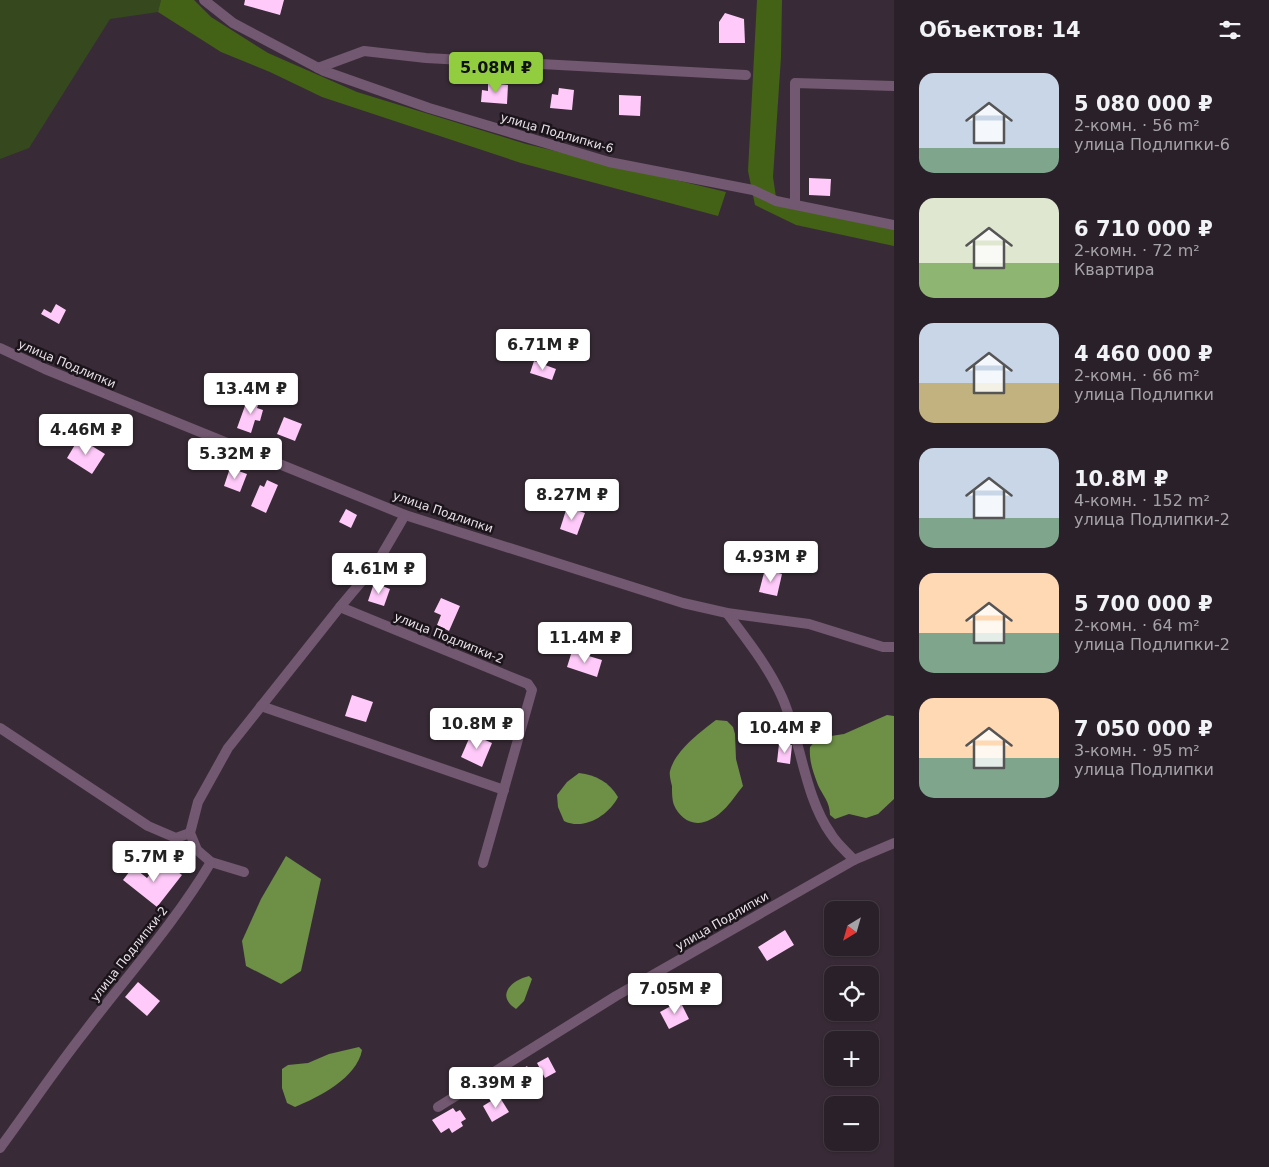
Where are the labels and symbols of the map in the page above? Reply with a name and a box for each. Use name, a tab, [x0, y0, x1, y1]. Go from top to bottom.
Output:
pin: 5.08M ₽	[450, 52, 542, 94]
street label: улица Подлипки-6	[499, 110, 615, 156]
pin: 6.71M ₽	[497, 328, 589, 371]
street label: улица Подлипки	[16, 337, 118, 391]
pin: 13.4M ₽	[205, 372, 297, 415]
pin: 4.46M ₽	[40, 414, 132, 456]
pin: 5.32M ₽	[189, 438, 281, 480]
pin: 8.27M ₽	[526, 478, 618, 521]
street label: улица Подлипки	[391, 488, 495, 536]
pin: 4.93M ₽	[725, 540, 817, 583]
pin: 4.61M ₽	[333, 552, 425, 595]
street label: улица Подлипки-2	[392, 610, 506, 666]
pin: 11.4M ₽	[539, 622, 631, 664]
pin: 10.8M ₽	[431, 708, 523, 750]
pin: 10.4M ₽	[739, 712, 831, 754]
pin: 5.7M ₽	[113, 840, 195, 883]
street label: улица Подлипки	[673, 889, 771, 953]
north arrow	[824, 901, 879, 956]
street label: улица Подлипки-2	[87, 904, 171, 1004]
pin: 7.05M ₽	[629, 972, 721, 1015]
pin: 8.39M ₽	[450, 1066, 542, 1109]

